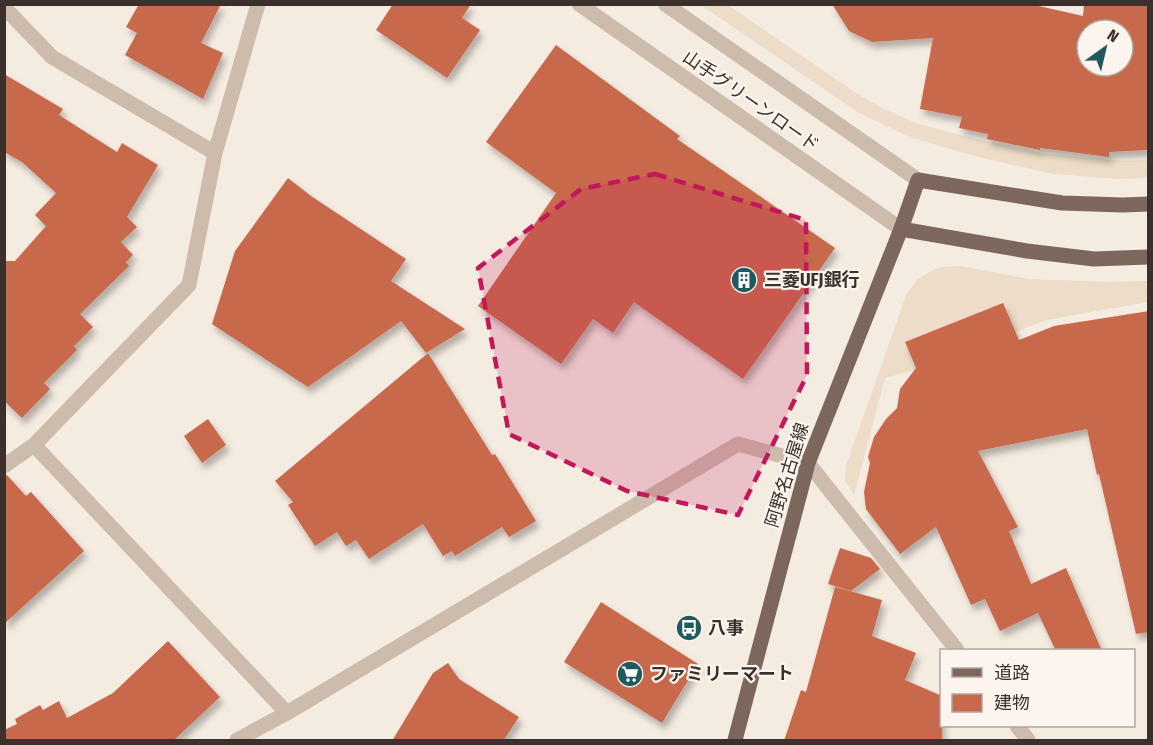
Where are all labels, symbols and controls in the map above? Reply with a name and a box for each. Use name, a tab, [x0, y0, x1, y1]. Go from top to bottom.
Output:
north arrow	[1075, 18, 1135, 78]
text: N	[1104, 25, 1122, 47]
street label: 山手グリーンロード	[679, 46, 823, 156]
building icon: 三菱UFJ銀行	[729, 265, 759, 295]
place label: 三菱UFJ銀行	[764, 269, 860, 291]
street label: 阿野名古屋線	[761, 420, 813, 530]
bus stop icon: 八事	[674, 613, 704, 643]
place label: 八事	[708, 617, 744, 639]
legend	[940, 649, 1135, 727]
supermarket icon: ファミリーマート	[615, 659, 645, 689]
text: 道路	[994, 662, 1030, 684]
place label: ファミリーマート	[650, 663, 794, 685]
text: 建物	[994, 692, 1030, 714]

